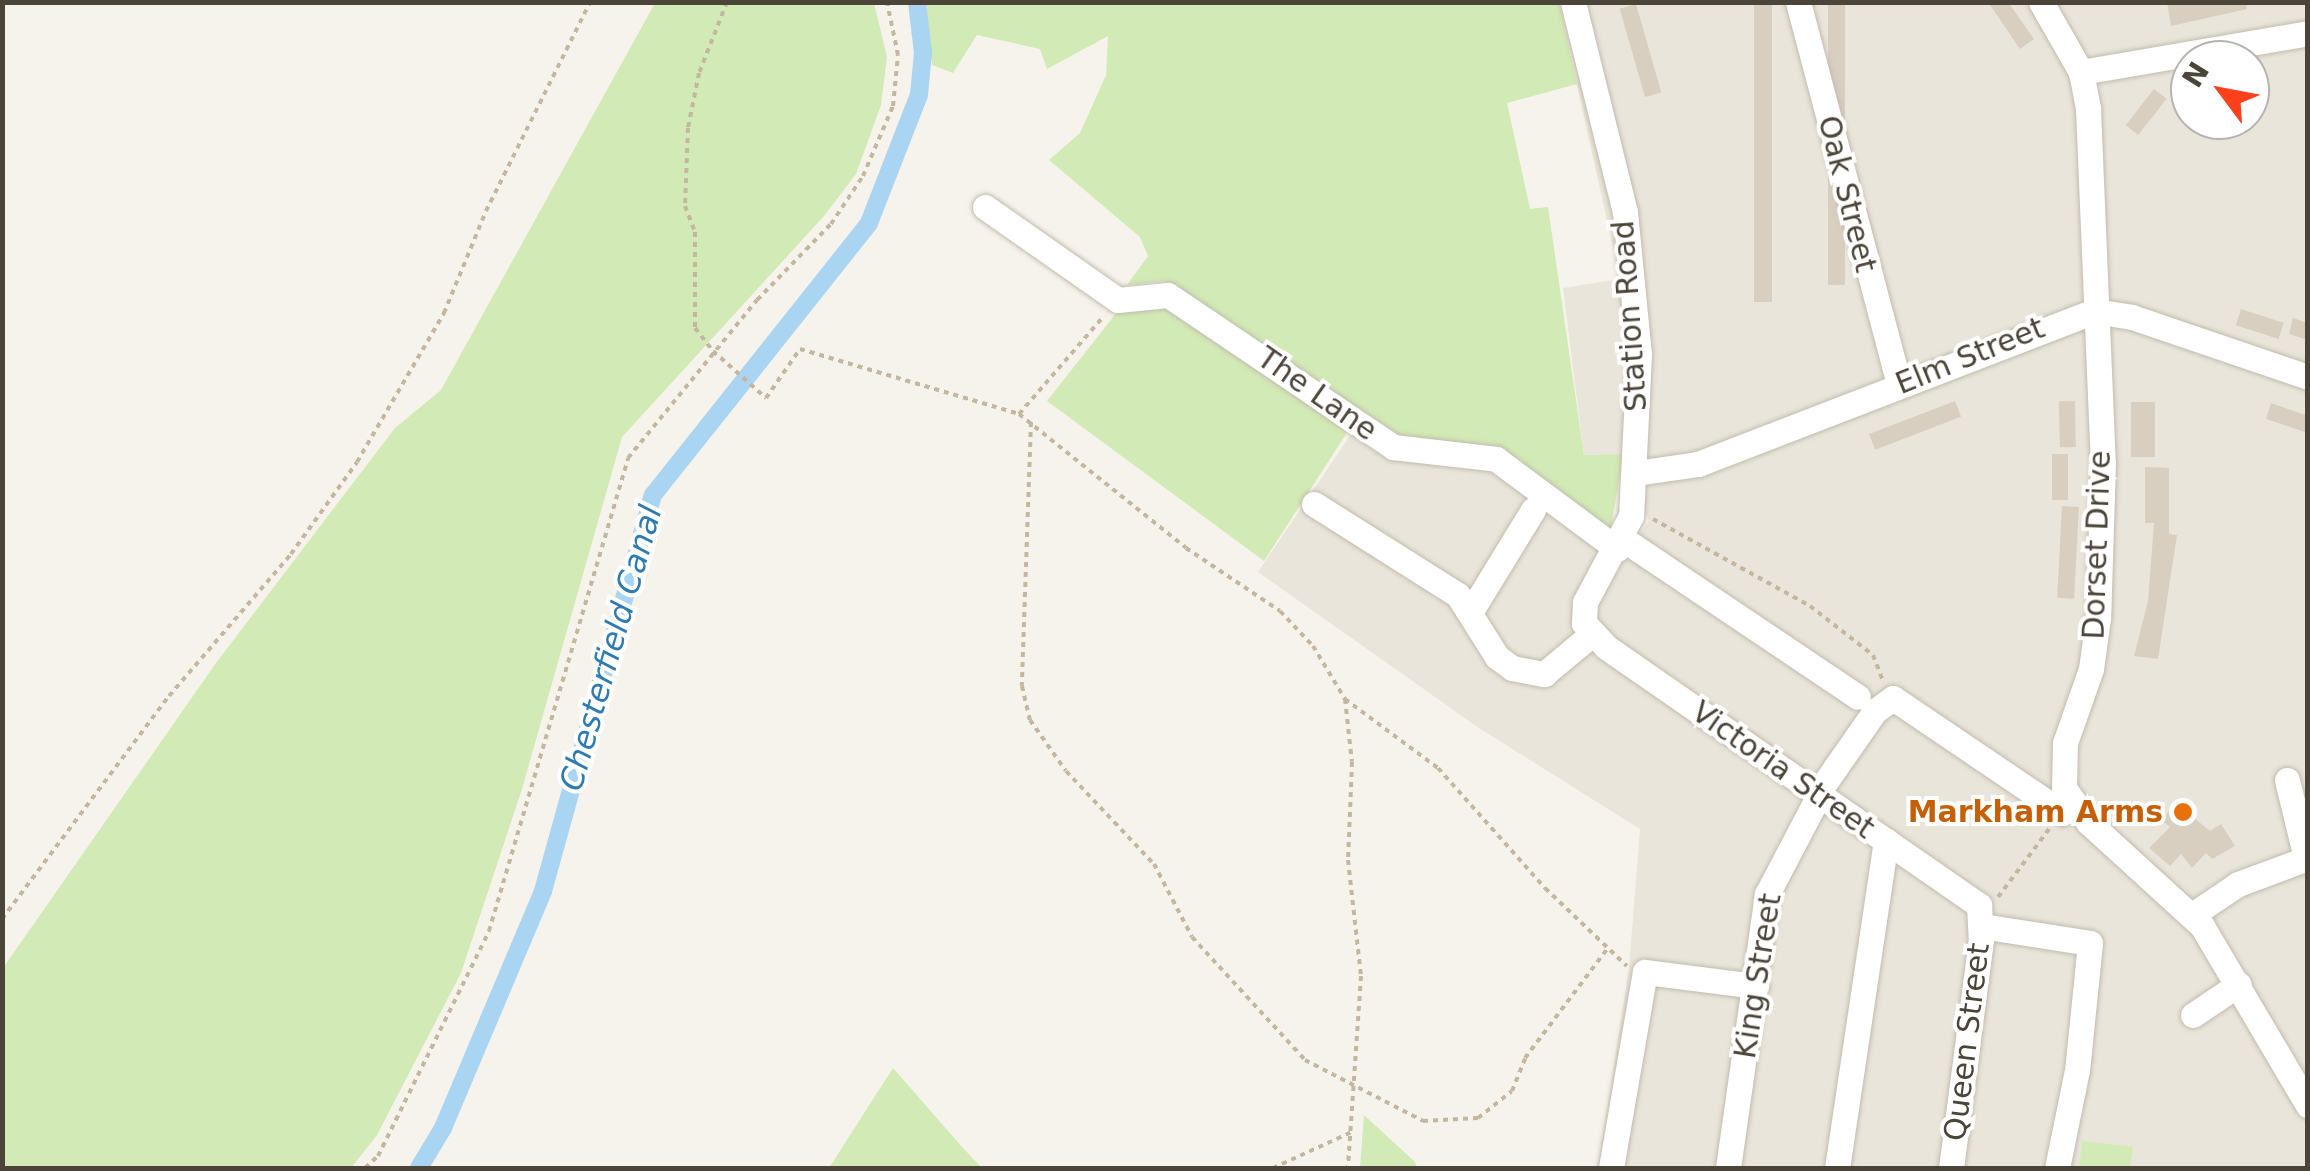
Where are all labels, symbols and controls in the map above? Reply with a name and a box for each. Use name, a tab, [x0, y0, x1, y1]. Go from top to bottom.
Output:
north arrow	[2170, 40, 2270, 140]
text: N	[2176, 56, 2216, 94]
street label: Oak Street	[1810, 112, 1884, 276]
street label: Station Road	[1605, 219, 1655, 413]
street label: Elm Street	[1890, 310, 2050, 402]
street label: The Lane	[1250, 340, 1384, 448]
street label: Dorset Drive	[2076, 450, 2118, 640]
water label: Chesterfield Canal	[552, 501, 670, 795]
street label: Victoria Street	[1685, 694, 1881, 846]
place label: Markham Arms	[1908, 794, 2163, 830]
marker: Markham Arms	[2172, 801, 2194, 823]
street label: King Street	[1727, 891, 1789, 1061]
street label: Queen Street	[1937, 941, 1997, 1143]

